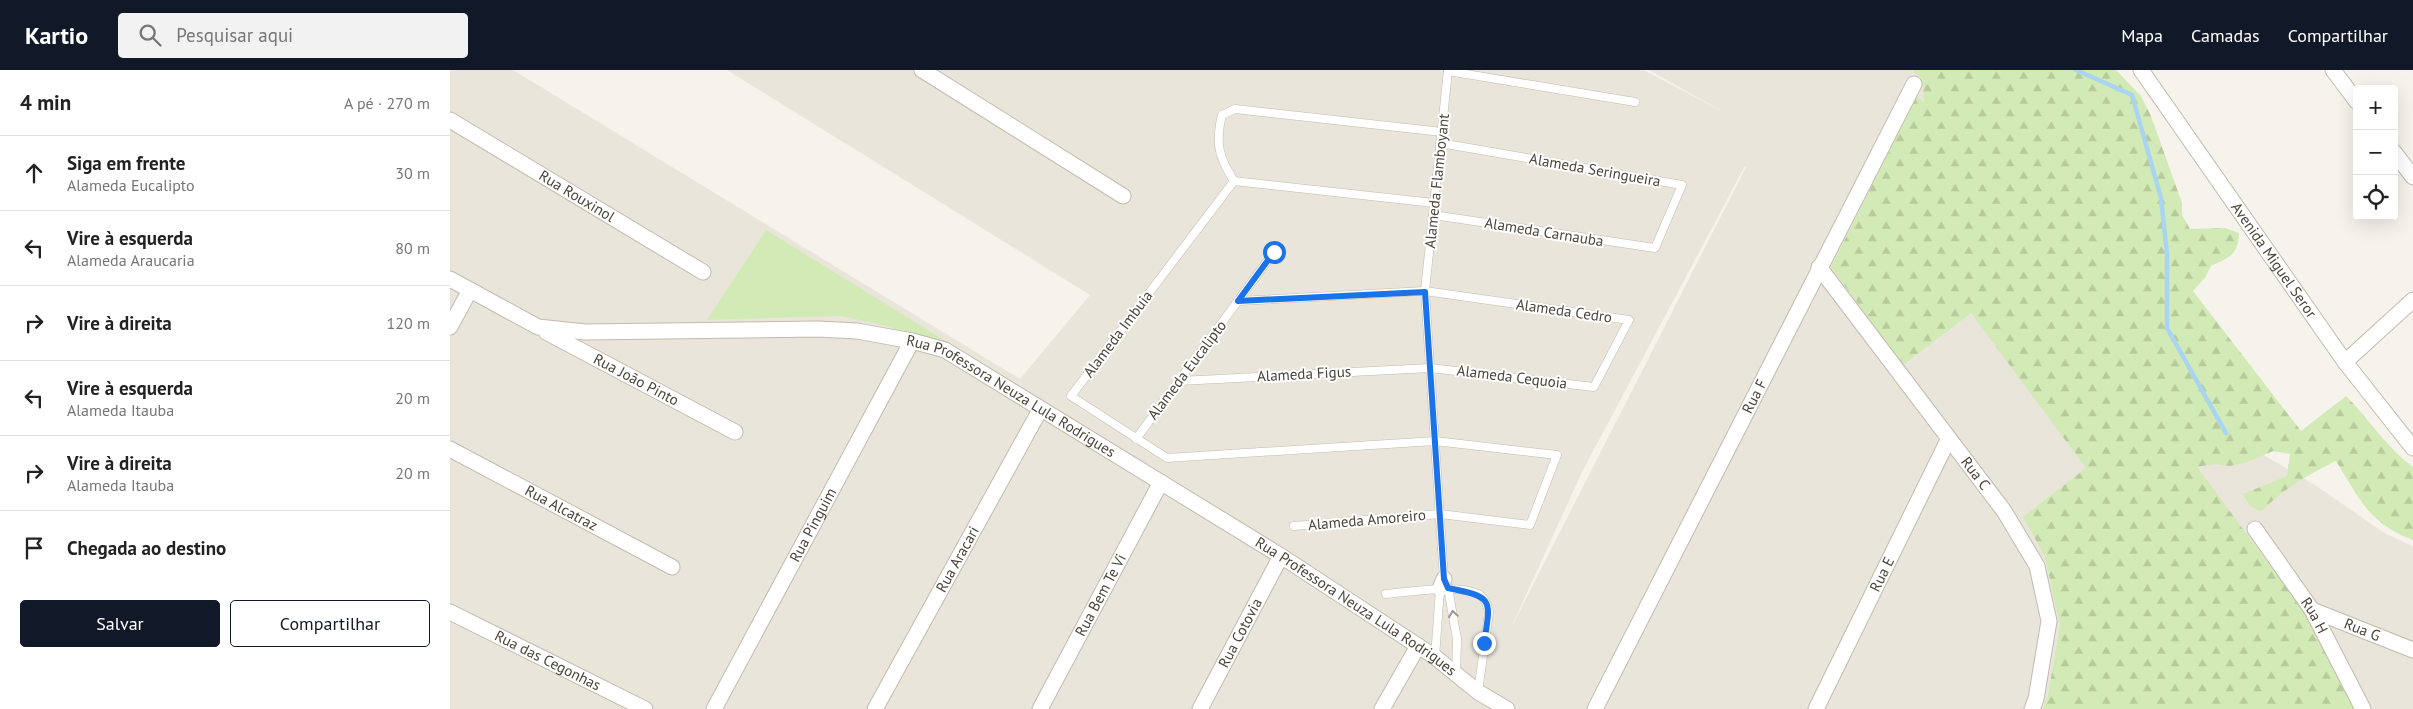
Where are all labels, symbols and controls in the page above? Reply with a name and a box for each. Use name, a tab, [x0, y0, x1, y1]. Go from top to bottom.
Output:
search box	[118, 13, 468, 58]
text: Kartio	[25, 20, 88, 51]
icon: search	[136, 21, 164, 49]
text: Pesquisar aqui	[176, 23, 293, 47]
text: Mapa	[2121, 24, 2163, 47]
text: Camadas	[2191, 24, 2260, 47]
text: Compartilhar	[2288, 24, 2388, 47]
map controls	[2353, 85, 2398, 220]
button: +	[2353, 85, 2398, 130]
text: 4 min	[20, 89, 71, 116]
text: A pé · 270 m	[344, 93, 430, 113]
street label: Alameda Flamboyant	[1420, 113, 1453, 249]
button: −	[2353, 130, 2398, 175]
street label: Alameda Seringueira	[1528, 149, 1662, 190]
text: Siga em frente	[67, 151, 185, 175]
icon: ahead	[20, 159, 48, 187]
text: 30 m	[395, 163, 430, 183]
street label: Rua Rouxinol	[536, 166, 619, 226]
text: Alameda Eucalipto	[67, 175, 195, 195]
button: locate	[2353, 175, 2398, 220]
street label: Avenida Miguel Seror	[2227, 198, 2321, 321]
street label: Alameda Carnauba	[1483, 213, 1605, 250]
text: Vire à esquerda	[67, 226, 193, 250]
icon: left	[20, 234, 48, 262]
text: 80 m	[395, 238, 430, 258]
route start	[1263, 241, 1286, 264]
text: Alameda Araucaria	[67, 250, 195, 270]
street label: Alameda Imbuia	[1079, 286, 1157, 381]
street label: Alameda Cedro	[1515, 294, 1613, 327]
icon: right	[20, 309, 48, 337]
text: Vire à direita	[67, 311, 172, 335]
text: 120 m	[387, 313, 430, 333]
street label: Alameda Eucalipto	[1143, 316, 1230, 423]
street label: Rua Professora Neuza Lula Rodrigues	[905, 330, 1119, 461]
street label: Rua João Pinto	[590, 349, 682, 410]
street label: Alameda Cequoia	[1456, 360, 1568, 393]
street label: Alameda Figus	[1256, 362, 1351, 385]
text: Vire à esquerda	[67, 376, 193, 400]
street label: Rua F	[1737, 376, 1771, 417]
icon: left	[20, 384, 48, 412]
text: 20 m	[395, 388, 430, 408]
text: Alameda Itauba	[67, 400, 174, 420]
text: Vire à direita	[67, 451, 172, 475]
street label: Rua C	[1957, 453, 1995, 494]
icon: right	[20, 459, 48, 487]
text: 20 m	[395, 463, 430, 483]
text: Alameda Itauba	[67, 475, 174, 495]
street label: Rua Alcatraz	[522, 481, 601, 535]
street label: Rua Pinguim	[785, 484, 840, 565]
street label: Alameda Amoreiro	[1307, 505, 1427, 534]
street label: Rua Aracari	[931, 523, 983, 595]
street label: Rua Professora Neuza Lula Rodrigues	[1252, 532, 1461, 680]
icon: arrive	[20, 534, 48, 562]
text: Chegada ao destino	[67, 536, 226, 560]
street label: Rua Bem Te Vi	[1071, 550, 1130, 639]
street label: Rua E	[1865, 554, 1898, 595]
street label: Rua H	[2297, 593, 2332, 637]
street label: Rua Cotovia	[1214, 595, 1266, 671]
button: Salvar	[20, 600, 220, 647]
button: Compartilhar	[230, 600, 430, 647]
one-way arrow	[1449, 609, 1459, 618]
street label: Rua G	[2341, 614, 2383, 645]
street label: Rua das Cegonhas	[492, 626, 604, 694]
route end	[1473, 632, 1496, 655]

